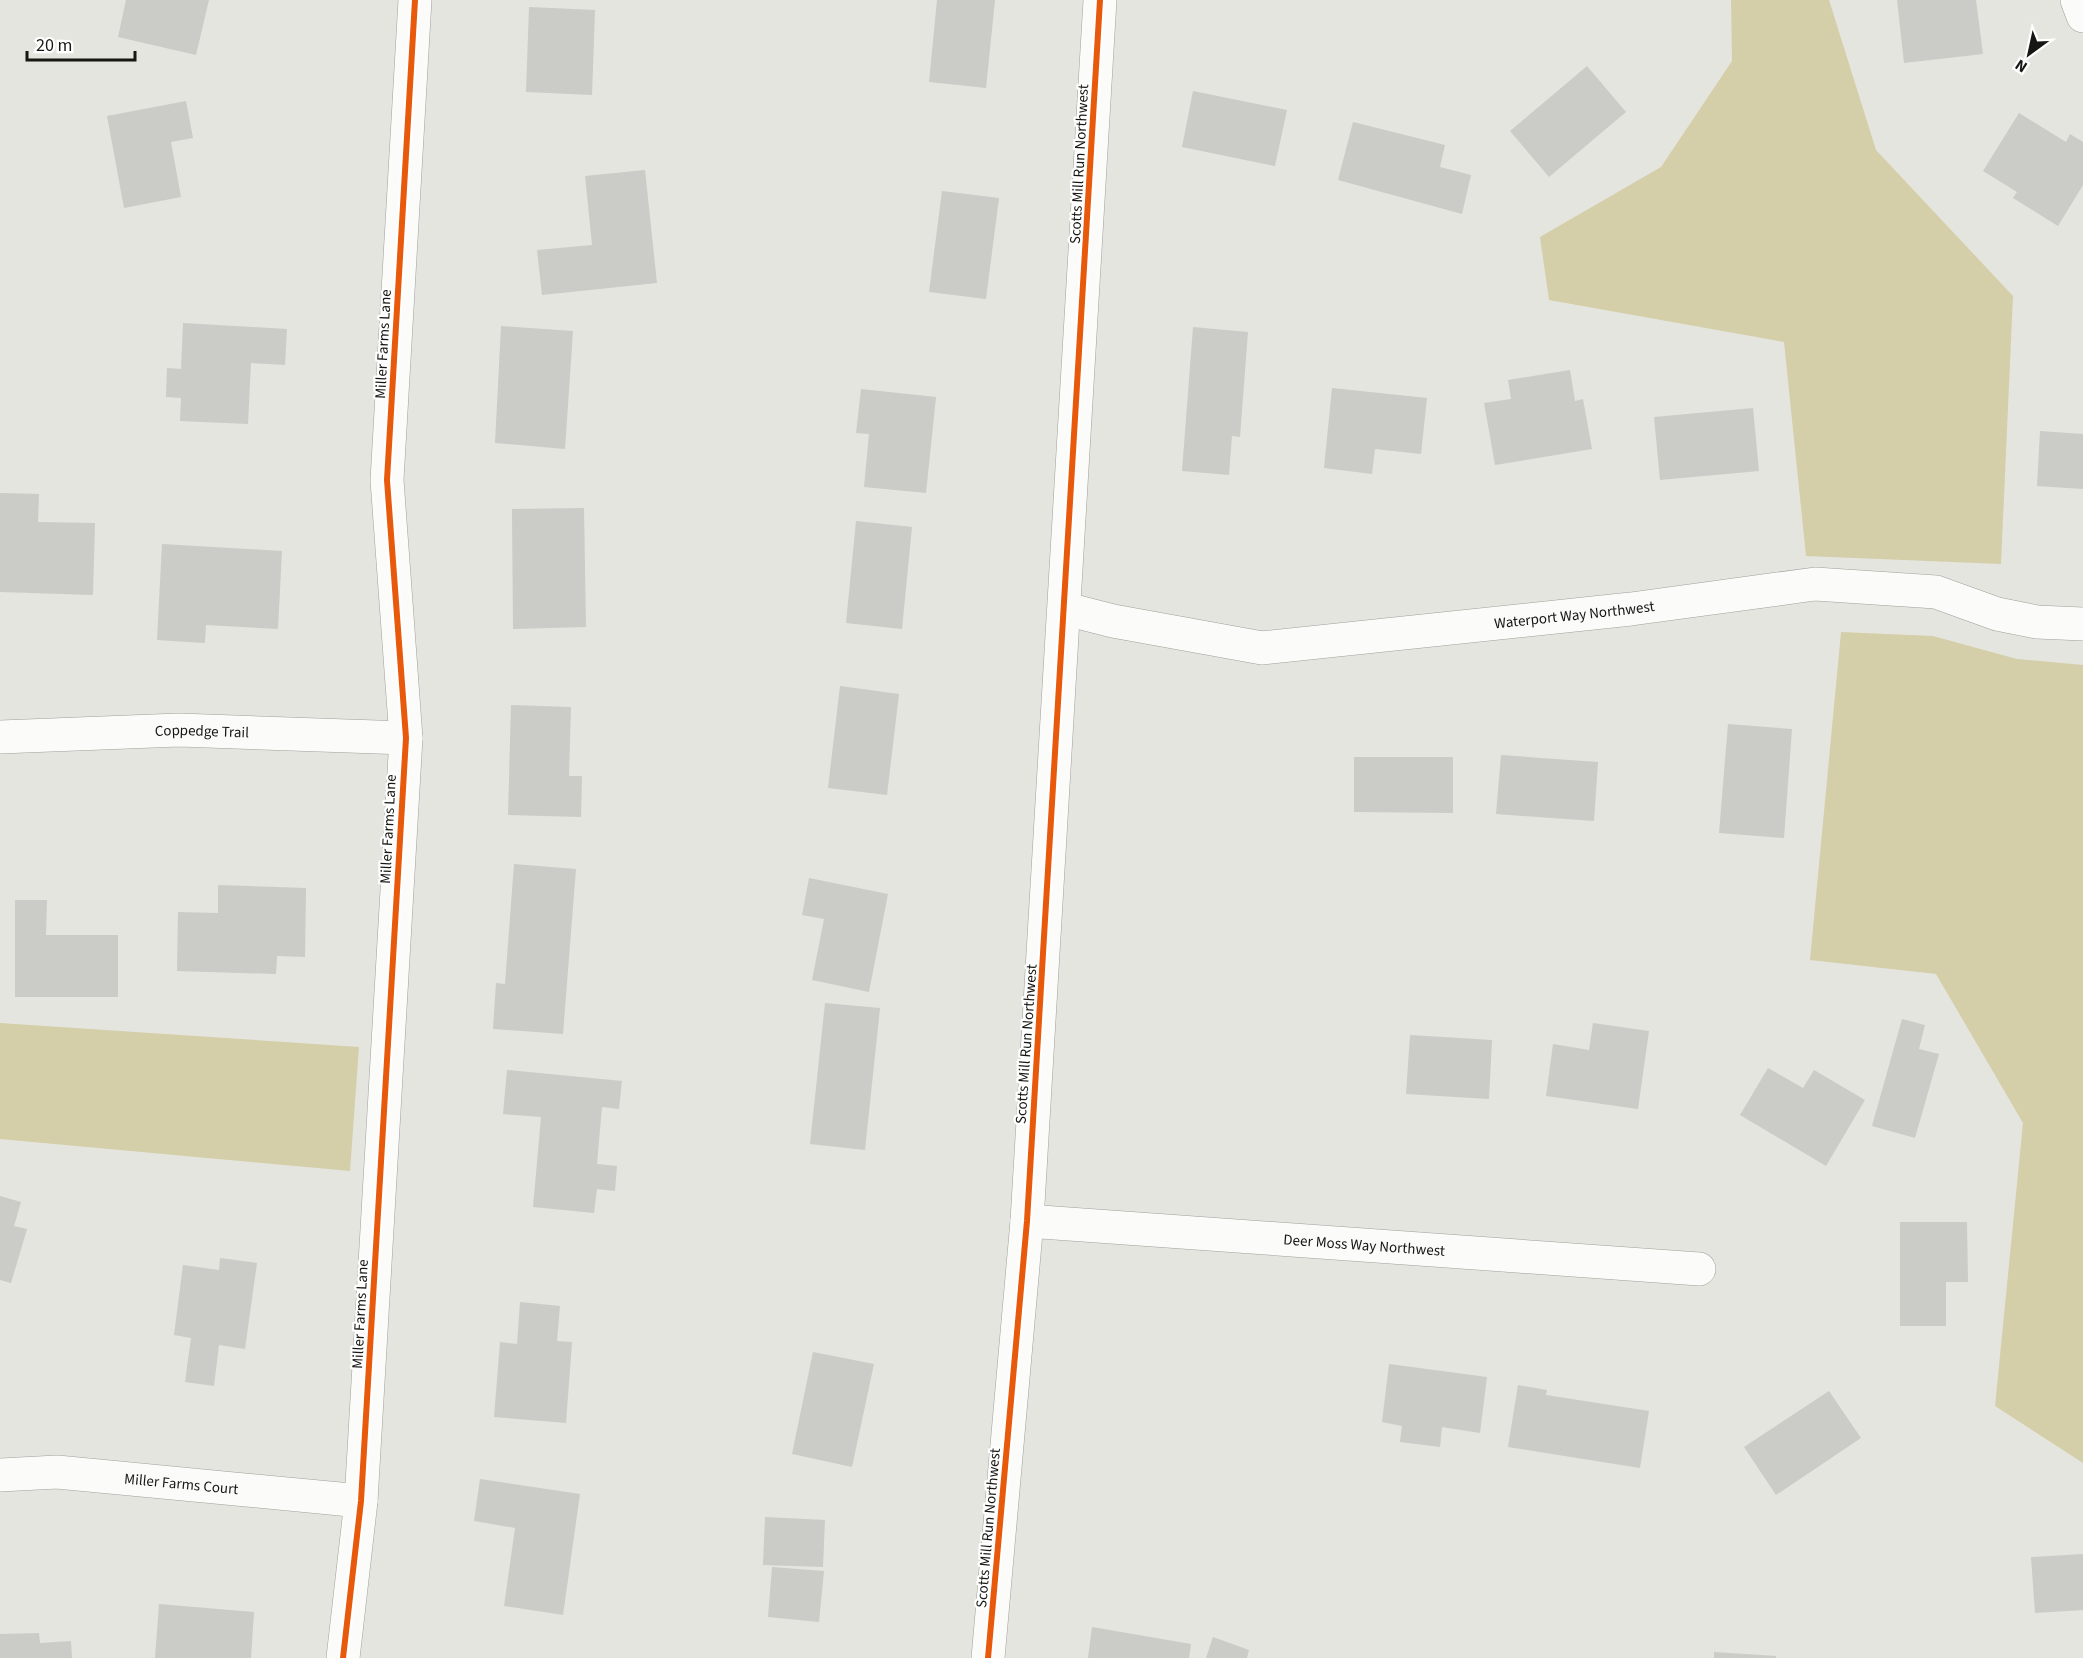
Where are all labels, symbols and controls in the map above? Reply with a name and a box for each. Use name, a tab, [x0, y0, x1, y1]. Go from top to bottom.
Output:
scale bar	[27, 24, 135, 62]
north arrow	[1999, 24, 2059, 84]
text: 20 m	[36, 33, 72, 58]
text: N	[2011, 54, 2032, 78]
street label: Scotts Mill Run Northwest	[1065, 84, 1094, 244]
street label: Miller Farms Lane	[370, 289, 397, 399]
street label: Waterport Way Northwest	[1493, 596, 1656, 634]
street label: Coppedge Trail	[154, 720, 249, 743]
street label: Miller Farms Lane	[375, 774, 402, 884]
street label: Scotts Mill Run Northwest	[1010, 963, 1043, 1125]
street label: Deer Moss Way Northwest	[1283, 1229, 1446, 1262]
street label: Miller Farms Lane	[347, 1259, 374, 1369]
street label: Scotts Mill Run Northwest	[971, 1447, 1006, 1609]
street label: Miller Farms Court	[123, 1468, 239, 1500]

